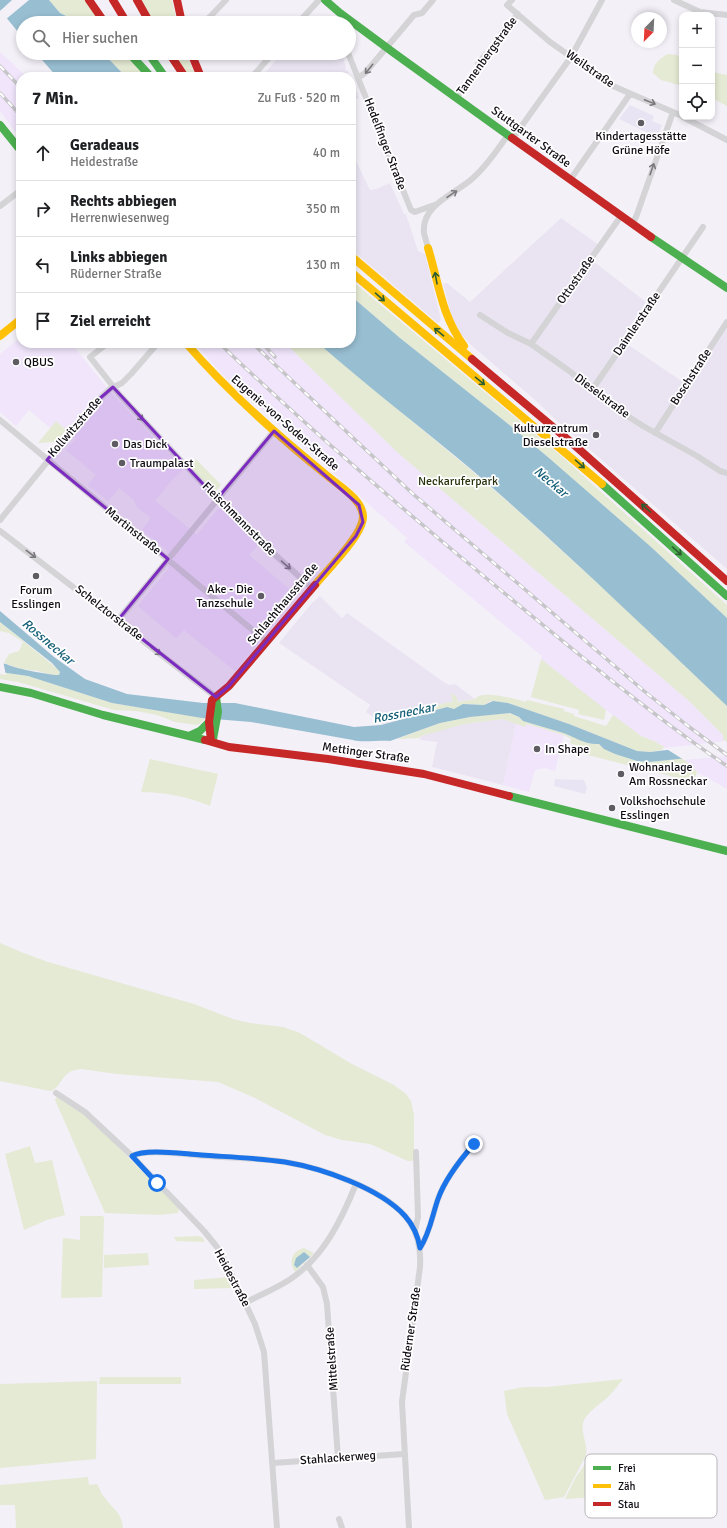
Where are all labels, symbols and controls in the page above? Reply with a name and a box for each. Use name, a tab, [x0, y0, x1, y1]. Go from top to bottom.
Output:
north arrow	[631, 12, 667, 48]
map controls	[679, 12, 715, 120]
button: +	[679, 12, 715, 48]
street label: Tannenbergstraße	[454, 14, 520, 98]
search box	[16, 16, 356, 60]
icon: search	[30, 27, 52, 49]
text: Hier suchen	[62, 29, 138, 47]
street label: Weilstraße	[563, 47, 617, 91]
button: −	[679, 48, 715, 84]
one-way arrow	[364, 63, 373, 74]
button: locate	[679, 84, 715, 120]
text: 7 Min.	[32, 88, 78, 109]
text: Zu Fuß · 520 m	[257, 90, 340, 106]
street label: Hedelfinger Straße	[361, 96, 409, 192]
one-way arrow	[644, 99, 656, 107]
street label: Stuttgarter Straße	[488, 103, 574, 171]
marker: Kindertagesstätte Grüne Höfe	[636, 118, 646, 128]
place label: Kindertagesstätte Grüne Höfe	[595, 129, 687, 158]
text: Geradeaus	[70, 136, 139, 154]
icon: ahead	[32, 142, 54, 164]
text: 40 m	[313, 145, 340, 161]
text: Heidestraße	[70, 154, 138, 170]
one-way arrow	[649, 164, 657, 176]
one-way arrow	[447, 190, 458, 198]
text: Rechts abbiegen	[70, 192, 177, 210]
icon: right	[32, 198, 54, 220]
text: 350 m	[306, 201, 340, 217]
text: Herrenwiesenweg	[70, 210, 169, 226]
text: Links abbiegen	[70, 248, 167, 266]
street label: Ottostraße	[554, 253, 598, 307]
icon: left	[32, 254, 54, 276]
text: 130 m	[306, 257, 340, 273]
text: Rüderner Straße	[70, 266, 162, 282]
one-way arrow	[432, 272, 440, 285]
street label: Daimlerstraße	[610, 289, 664, 359]
one-way arrow	[375, 293, 386, 302]
icon: arrive	[32, 310, 54, 332]
text: Ziel erreicht	[70, 312, 151, 330]
one-way arrow	[433, 327, 444, 336]
street label: Boschstraße	[667, 346, 715, 408]
place label: QBUS	[24, 355, 54, 370]
marker: QBUS	[11, 357, 21, 367]
street label: Dieselstraße	[571, 370, 633, 422]
street label: Eugenie-von-Soden-Straße	[228, 372, 342, 474]
one-way arrow	[475, 376, 486, 385]
street label: Kollwitzstraße	[45, 394, 105, 460]
one-way arrow	[134, 411, 144, 421]
place label: Kulturzentrum Dieselstraße	[513, 421, 588, 450]
marker: Kulturzentrum Dieselstraße	[591, 430, 601, 440]
place label: Das Dick	[123, 437, 167, 452]
marker: Das Dick	[110, 439, 120, 449]
place label: Traumpalast	[130, 456, 193, 471]
marker: Traumpalast	[117, 458, 127, 468]
one-way arrow	[575, 459, 585, 469]
water label: Neckar	[531, 463, 573, 502]
park label: Neckaruferpark	[418, 474, 498, 489]
street label: Fleischmannstraße	[199, 479, 279, 559]
street label: Martinstraße	[102, 504, 164, 558]
one-way arrow	[641, 504, 651, 513]
one-way arrow	[672, 546, 682, 555]
one-way arrow	[26, 550, 37, 558]
street label: Schlachthausstraße	[244, 560, 322, 648]
one-way arrow	[280, 560, 290, 569]
marker: Forum Esslingen	[31, 571, 41, 581]
street label: Schelztorstraße	[72, 582, 146, 644]
place label: Ake - Die Tanzschule	[197, 582, 253, 611]
place label: Forum Esslingen	[11, 583, 61, 612]
marker: Ake - Die Tanzschule	[256, 591, 266, 601]
water label: Rossneckar	[19, 615, 79, 670]
one-way arrow	[151, 646, 162, 655]
water label: Rossneckar	[371, 699, 439, 727]
street label: Mettinger Straße	[321, 739, 411, 767]
place label: In Shape	[545, 742, 589, 757]
marker: In Shape	[532, 744, 542, 754]
place label: Wohnanlage Am Rossneckar	[629, 760, 708, 789]
marker: Wohnanlage Am Rossneckar	[616, 769, 626, 779]
place label: Volkshochschule Esslingen	[620, 794, 706, 823]
marker: Volkshochschule Esslingen	[607, 803, 617, 813]
route end	[465, 1135, 483, 1153]
route start	[148, 1174, 166, 1192]
street label: Heidestraße	[211, 1247, 253, 1309]
street label: Rüderner Straße	[398, 1286, 424, 1372]
street label: Mittelstraße	[322, 1327, 342, 1391]
street label: Stahlackerweg	[300, 1448, 376, 1468]
legend	[585, 1454, 717, 1518]
text: Frei	[618, 1462, 636, 1475]
text: Zäh	[618, 1480, 636, 1493]
text: Stau	[618, 1498, 640, 1511]

